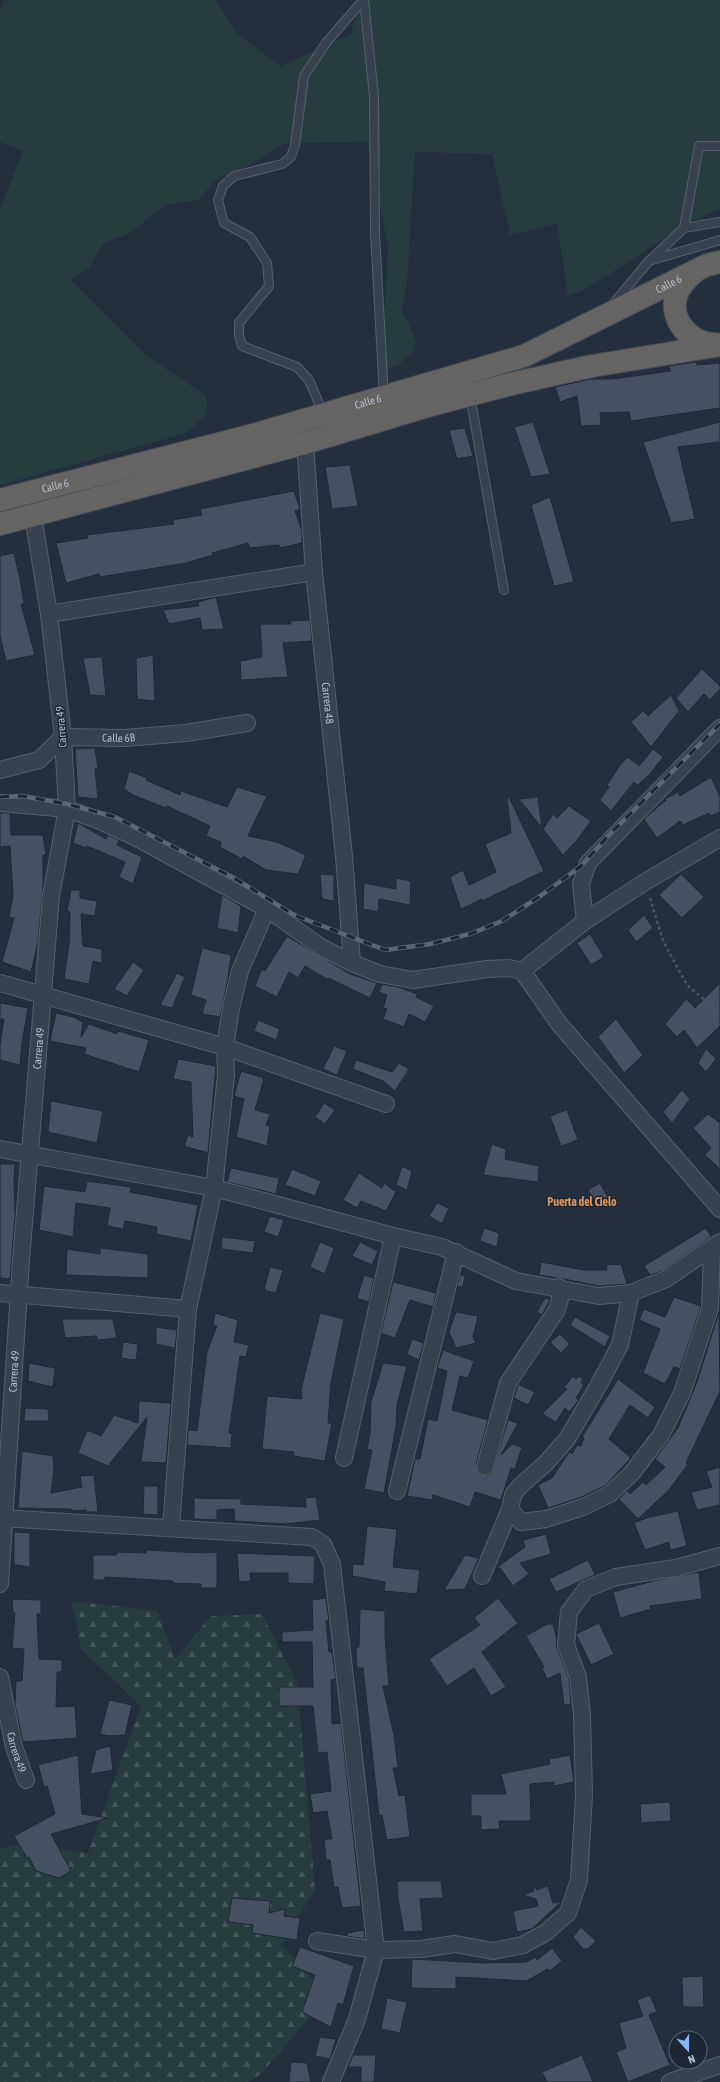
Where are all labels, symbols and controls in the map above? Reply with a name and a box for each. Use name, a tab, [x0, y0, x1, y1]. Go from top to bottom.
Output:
street label: Calle 6	[654, 273, 684, 296]
street label: Calle 6	[353, 392, 383, 411]
street label: Calle 6	[40, 477, 70, 495]
street label: Carrera 48	[320, 682, 336, 724]
street label: Carrera 49	[53, 706, 69, 748]
street label: Calle 6B	[102, 731, 136, 744]
street label: Carrera 49	[31, 1027, 46, 1070]
district label: Puerta del Cielo	[547, 1195, 617, 1209]
street label: Carrera 49	[6, 1350, 21, 1393]
street label: Carrera 49	[5, 1731, 29, 1774]
north arrow	[668, 2030, 708, 2070]
text: N	[686, 2053, 697, 2066]

